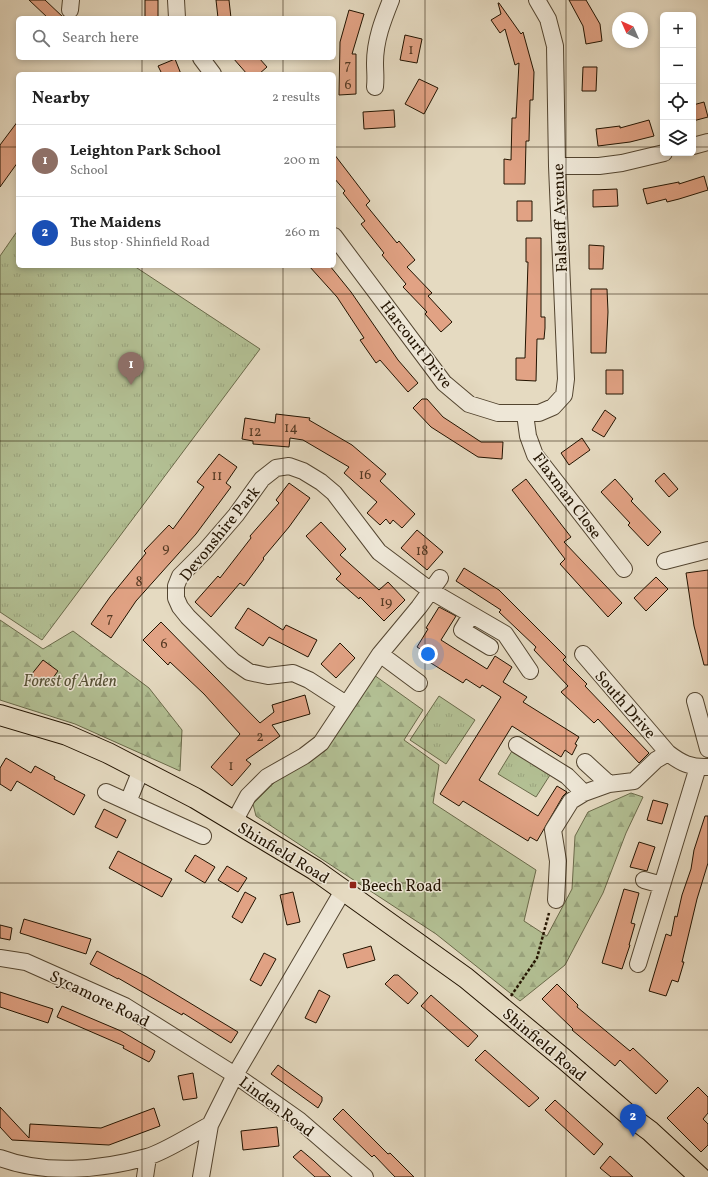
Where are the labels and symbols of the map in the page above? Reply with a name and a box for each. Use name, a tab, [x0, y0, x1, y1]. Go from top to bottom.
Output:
north arrow	[612, 12, 648, 48]
house number: 1	[408, 41, 414, 60]
house number: 7	[345, 56, 352, 75]
house number: 6	[344, 76, 352, 95]
street label: Falstaff Avenue	[548, 163, 574, 273]
street label: Harcourt Drive	[374, 297, 457, 394]
pin: 1	[118, 352, 144, 385]
house number: 14	[284, 419, 298, 438]
house number: 12	[249, 423, 261, 442]
street label: Flaxman Close	[527, 448, 606, 544]
house number: 16	[359, 466, 371, 485]
house number: 11	[212, 467, 222, 486]
street label: Devonshire Park	[175, 482, 266, 587]
house number: 9	[162, 539, 170, 558]
house number: 18	[416, 542, 428, 561]
house number: 8	[135, 573, 143, 592]
house number: 19	[380, 593, 392, 612]
house number: 7	[107, 609, 114, 628]
house number: 6	[160, 635, 168, 654]
your location	[418, 644, 438, 664]
street label: South Drive	[589, 666, 660, 744]
park label: Forest of Arden	[23, 671, 117, 693]
house number: 2	[256, 728, 264, 747]
house number: 1	[228, 757, 234, 776]
street label: Shinfield Road	[233, 818, 333, 890]
place label: Beech Road	[361, 876, 442, 898]
marker: Beech Road	[348, 880, 358, 890]
street label: Sycamore Road	[45, 966, 153, 1034]
street label: Shinfield Road	[497, 1004, 590, 1087]
street label: Linden Road	[234, 1072, 318, 1143]
pin: 2	[620, 1104, 646, 1137]

